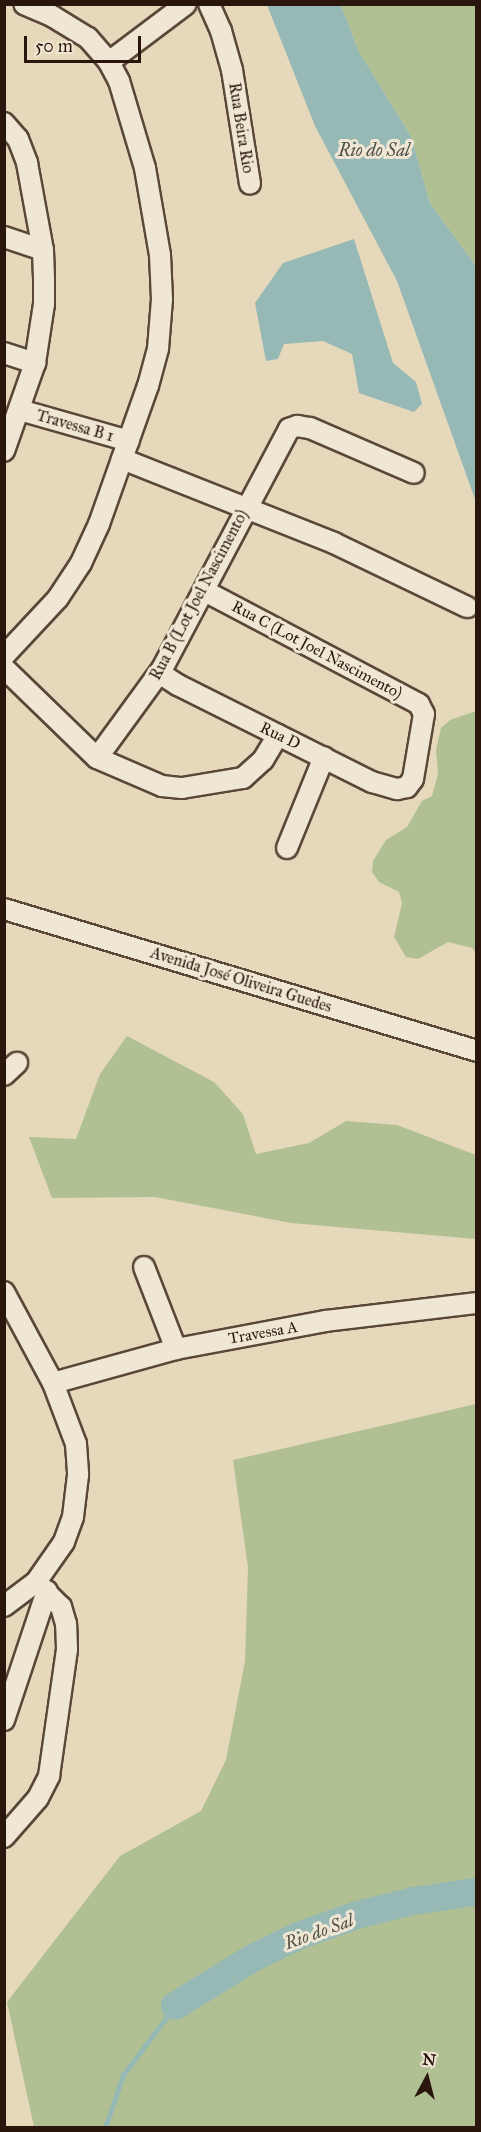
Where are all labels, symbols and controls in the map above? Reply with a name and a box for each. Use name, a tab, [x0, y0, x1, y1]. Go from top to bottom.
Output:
scale bar	[27, 24, 144, 62]
text: 50 m	[35, 35, 73, 57]
street label: Rua Beira Rio	[224, 81, 258, 175]
water label: Rio do Sal	[338, 139, 410, 161]
street label: Travessa B 1	[34, 406, 116, 446]
street label: Rua B (Lot Joel Nascimento)	[146, 507, 252, 683]
street label: Rua C (Lot Joel Nascimento)	[228, 597, 406, 703]
street label: Rua D	[257, 718, 303, 754]
street label: Avenida José Oliveira Guedes	[148, 943, 334, 1017]
street label: Travessa A	[227, 1317, 299, 1349]
water label: Rio do Sal	[282, 1910, 356, 1954]
north arrow	[397, 2048, 457, 2108]
text: N	[421, 2049, 437, 2070]

